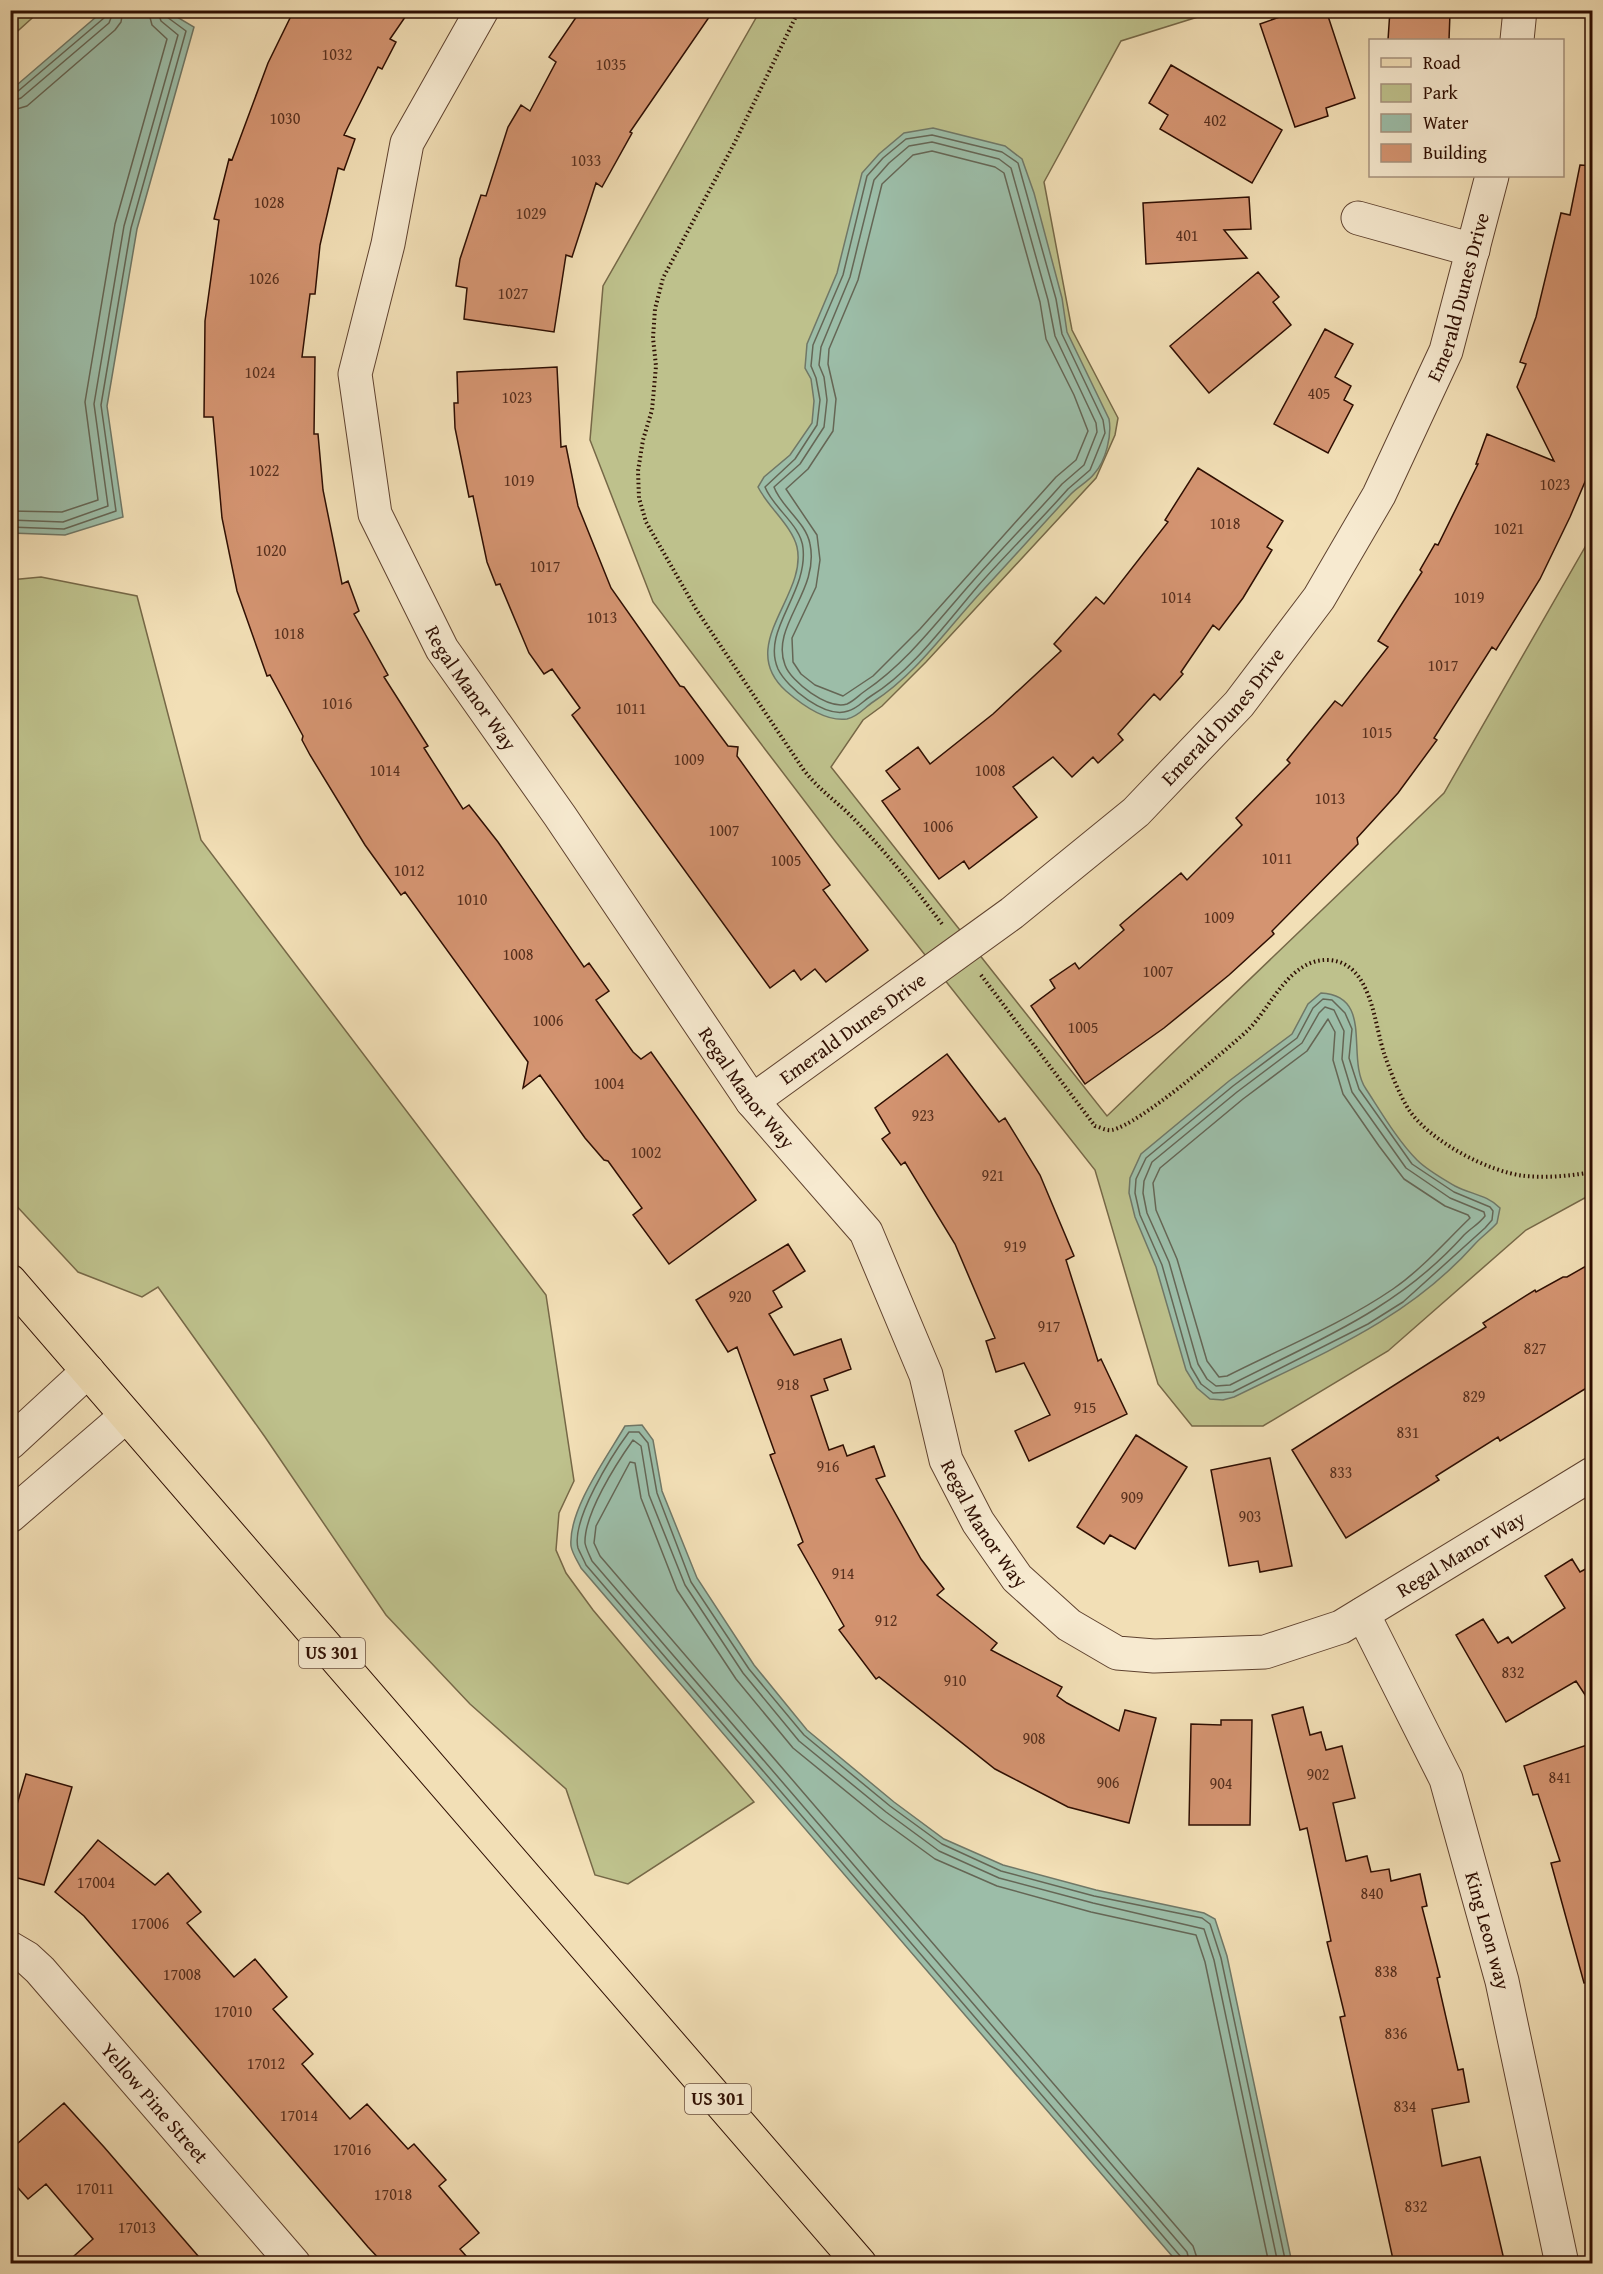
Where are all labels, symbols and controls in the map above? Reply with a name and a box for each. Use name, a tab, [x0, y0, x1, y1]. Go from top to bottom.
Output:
legend	[1369, 39, 1564, 177]
house number: 1032	[322, 42, 352, 66]
text: Road	[1423, 49, 1461, 76]
house number: 1035	[596, 52, 626, 76]
text: Park	[1423, 79, 1459, 106]
house number: 1030	[270, 106, 301, 130]
house number: 402	[1203, 108, 1227, 132]
text: Water	[1423, 109, 1469, 136]
text: Building	[1423, 139, 1487, 166]
house number: 1033	[571, 148, 601, 172]
house number: 1028	[254, 190, 285, 214]
house number: 1029	[516, 201, 547, 225]
street label: Emerald Dunes Drive	[1419, 209, 1496, 386]
house number: 401	[1175, 223, 1199, 247]
house number: 1026	[249, 266, 280, 290]
house number: 1027	[498, 281, 529, 305]
house number: 1024	[245, 360, 276, 384]
house number: 405	[1307, 381, 1331, 405]
house number: 1023	[502, 385, 532, 409]
house number: 1022	[249, 458, 279, 482]
house number: 1019	[504, 468, 535, 492]
house number: 1023	[1540, 472, 1570, 496]
house number: 1018	[1210, 511, 1241, 535]
house number: 1021	[1494, 516, 1524, 540]
house number: 1020	[256, 538, 287, 562]
house number: 1017	[530, 554, 561, 578]
house number: 1014	[1161, 585, 1192, 609]
house number: 1019	[1454, 585, 1485, 609]
house number: 1013	[587, 605, 617, 629]
street label: Regal Manor Way	[418, 620, 524, 756]
house number: 1018	[274, 621, 305, 645]
street label: Emerald Dunes Drive	[1154, 641, 1291, 791]
house number: 1017	[1428, 653, 1459, 677]
house number: 1016	[322, 691, 353, 715]
house number: 1011	[616, 696, 646, 720]
house number: 1015	[1362, 720, 1392, 744]
house number: 1009	[674, 747, 705, 771]
house number: 1014	[370, 758, 401, 782]
house number: 1008	[975, 758, 1006, 782]
house number: 1013	[1315, 786, 1345, 810]
house number: 1006	[923, 814, 954, 838]
house number: 1007	[709, 818, 740, 842]
house number: 1011	[1262, 846, 1292, 870]
house number: 1005	[771, 848, 801, 872]
house number: 1012	[394, 858, 424, 882]
house number: 1010	[457, 887, 488, 911]
house number: 1009	[1204, 905, 1235, 929]
house number: 1008	[503, 942, 534, 966]
house number: 1007	[1143, 959, 1174, 983]
street label: Emerald Dunes Drive	[773, 965, 932, 1091]
house number: 1006	[533, 1008, 564, 1032]
house number: 1005	[1068, 1015, 1098, 1039]
street label: Regal Manor Way	[692, 1021, 802, 1155]
house number: 1004	[594, 1071, 625, 1095]
house number: 923	[911, 1103, 935, 1127]
house number: 1002	[631, 1140, 661, 1164]
house number: 921	[981, 1163, 1005, 1187]
house number: 919	[1003, 1234, 1027, 1258]
house number: 920	[728, 1284, 752, 1308]
house number: 917	[1037, 1314, 1061, 1338]
house number: 827	[1523, 1336, 1547, 1360]
house number: 918	[776, 1372, 800, 1396]
house number: 829	[1462, 1384, 1486, 1408]
house number: 915	[1073, 1395, 1097, 1419]
house number: 831	[1396, 1420, 1420, 1444]
house number: 916	[816, 1454, 840, 1478]
street label: Regal Manor Way	[934, 1454, 1034, 1594]
house number: 833	[1329, 1460, 1353, 1484]
house number: 909	[1120, 1485, 1144, 1509]
street label: Regal Manor Way	[1391, 1503, 1530, 1604]
house number: 903	[1238, 1504, 1262, 1528]
house number: 914	[831, 1561, 855, 1585]
house number: 912	[874, 1608, 898, 1632]
road number: US 301	[299, 1638, 365, 1668]
house number: 832	[1501, 1660, 1525, 1684]
house number: 910	[943, 1668, 967, 1692]
house number: 908	[1022, 1726, 1046, 1750]
house number: 902	[1306, 1762, 1330, 1786]
house number: 841	[1548, 1765, 1572, 1789]
house number: 906	[1096, 1770, 1120, 1794]
house number: 904	[1209, 1771, 1233, 1795]
street label: King Leon way	[1458, 1868, 1518, 1992]
house number: 17004	[77, 1870, 116, 1894]
house number: 840	[1360, 1881, 1384, 1905]
house number: 17006	[131, 1911, 170, 1935]
house number: 838	[1374, 1959, 1398, 1983]
house number: 17008	[163, 1962, 202, 1986]
house number: 17010	[214, 1999, 253, 2023]
house number: 836	[1384, 2021, 1408, 2045]
street label: Yellow Pine Street	[94, 2036, 216, 2170]
house number: 17012	[247, 2051, 285, 2075]
road number: US 301	[685, 2084, 751, 2114]
house number: 834	[1393, 2094, 1417, 2118]
house number: 17014	[280, 2103, 319, 2127]
house number: 17016	[333, 2137, 372, 2161]
house number: 17011	[76, 2176, 114, 2200]
house number: 17018	[374, 2182, 413, 2206]
house number: 832	[1404, 2194, 1428, 2218]
house number: 17013	[118, 2215, 156, 2239]

